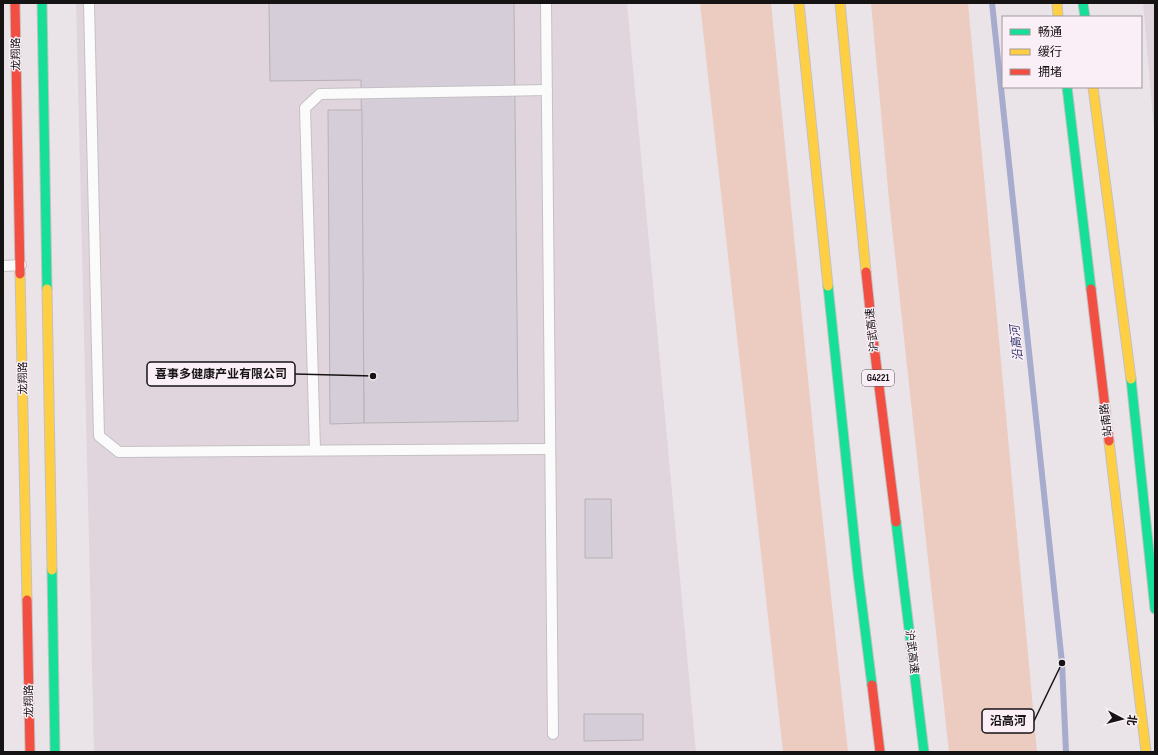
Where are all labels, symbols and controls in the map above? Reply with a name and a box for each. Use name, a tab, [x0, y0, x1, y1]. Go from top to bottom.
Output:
legend	[1002, 16, 1142, 88]
text: 畅通	[1038, 25, 1062, 40]
street label: 龙翔路	[9, 37, 23, 71]
text: 缓行	[1038, 45, 1062, 60]
text: 拥堵	[1038, 65, 1062, 80]
street label: 沪武高速	[863, 307, 881, 353]
water label: 沿高河	[1007, 322, 1026, 362]
street label: 龙翔路	[16, 361, 30, 395]
callout: 喜事多健康产业有限公司	[147, 362, 295, 386]
text: 喜事多健康产业有限公司	[155, 367, 287, 382]
road number: G4221	[862, 370, 894, 386]
street label: 站南路	[1098, 403, 1114, 437]
street label: 沪武高速	[903, 629, 921, 675]
street label: 龙翔路	[22, 684, 36, 718]
north arrow	[1102, 699, 1142, 739]
callout: 沿高河	[982, 709, 1034, 733]
text: 沿高河	[990, 714, 1026, 729]
text: 北	[1124, 714, 1139, 726]

